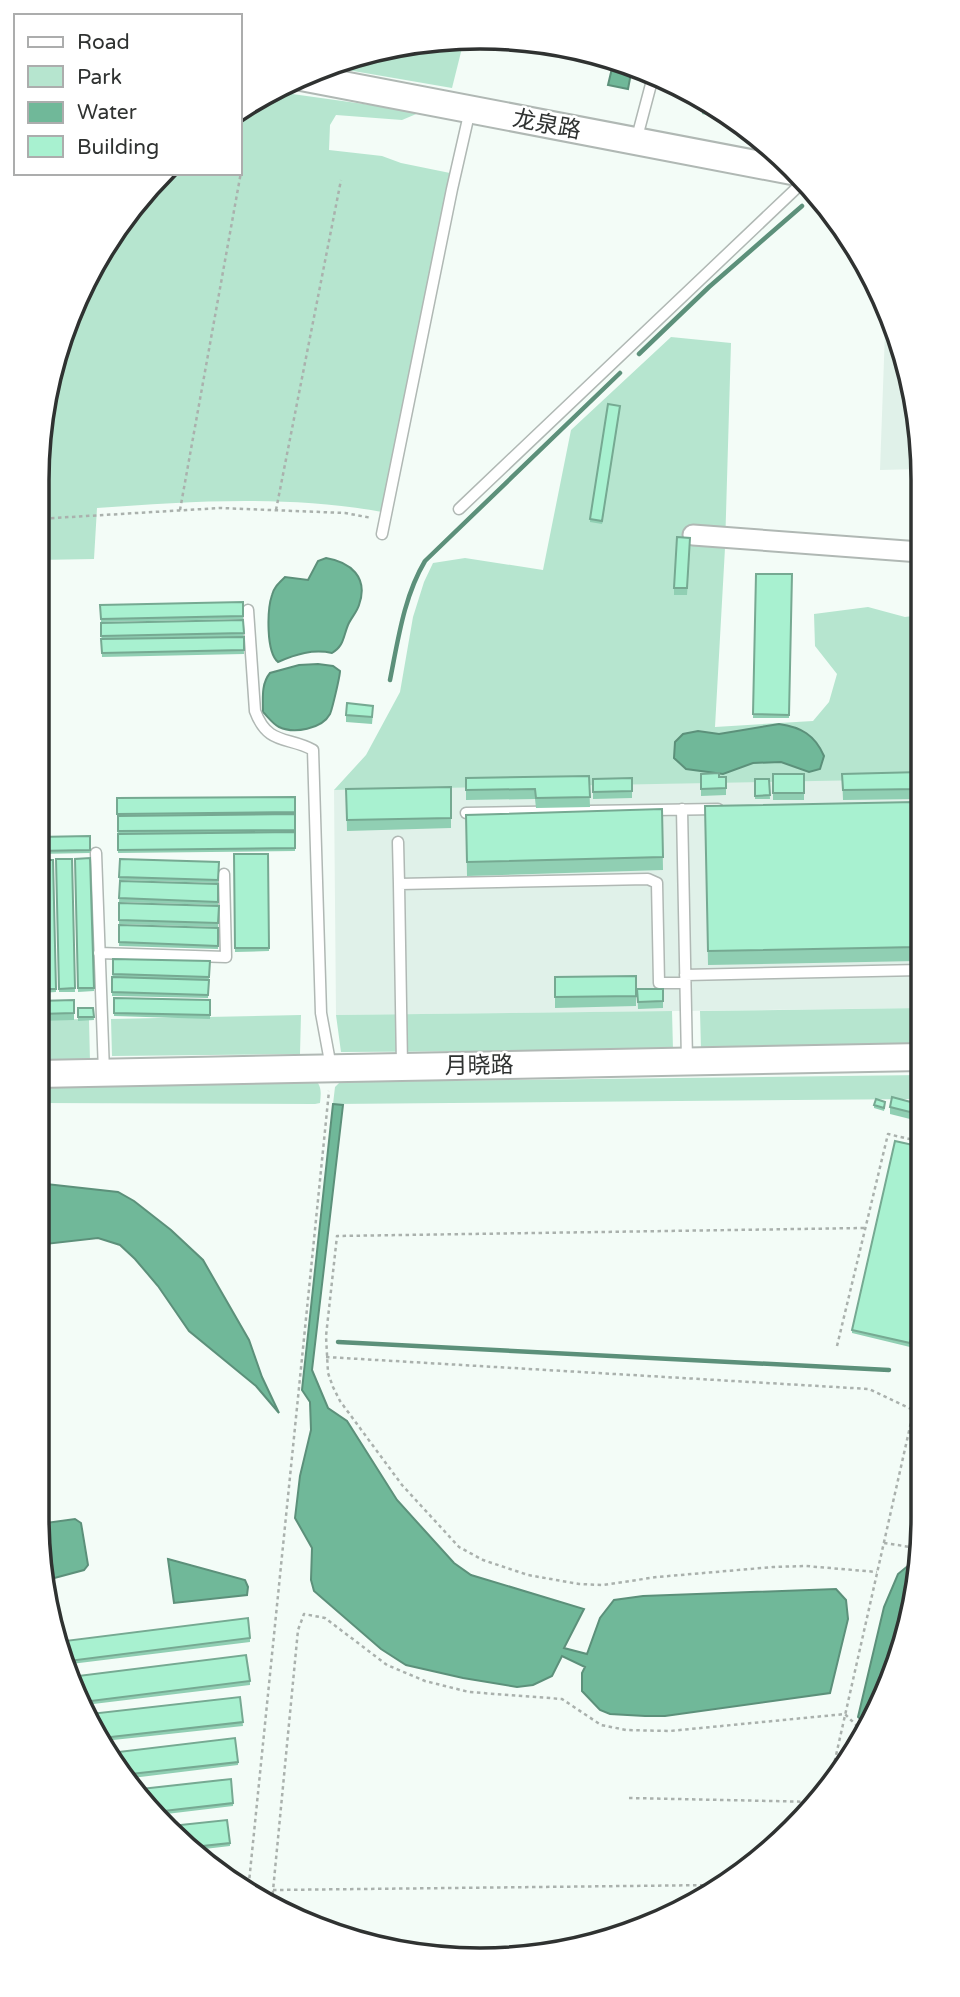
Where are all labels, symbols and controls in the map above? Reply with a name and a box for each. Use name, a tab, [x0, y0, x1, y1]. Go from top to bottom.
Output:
legend	[14, 14, 242, 175]
text: Road	[77, 30, 130, 55]
text: Park	[77, 65, 122, 90]
text: Water	[77, 100, 137, 125]
street label: 龙泉路	[510, 105, 583, 145]
text: Building	[77, 135, 159, 160]
street label: 月晓路	[444, 1051, 514, 1081]

